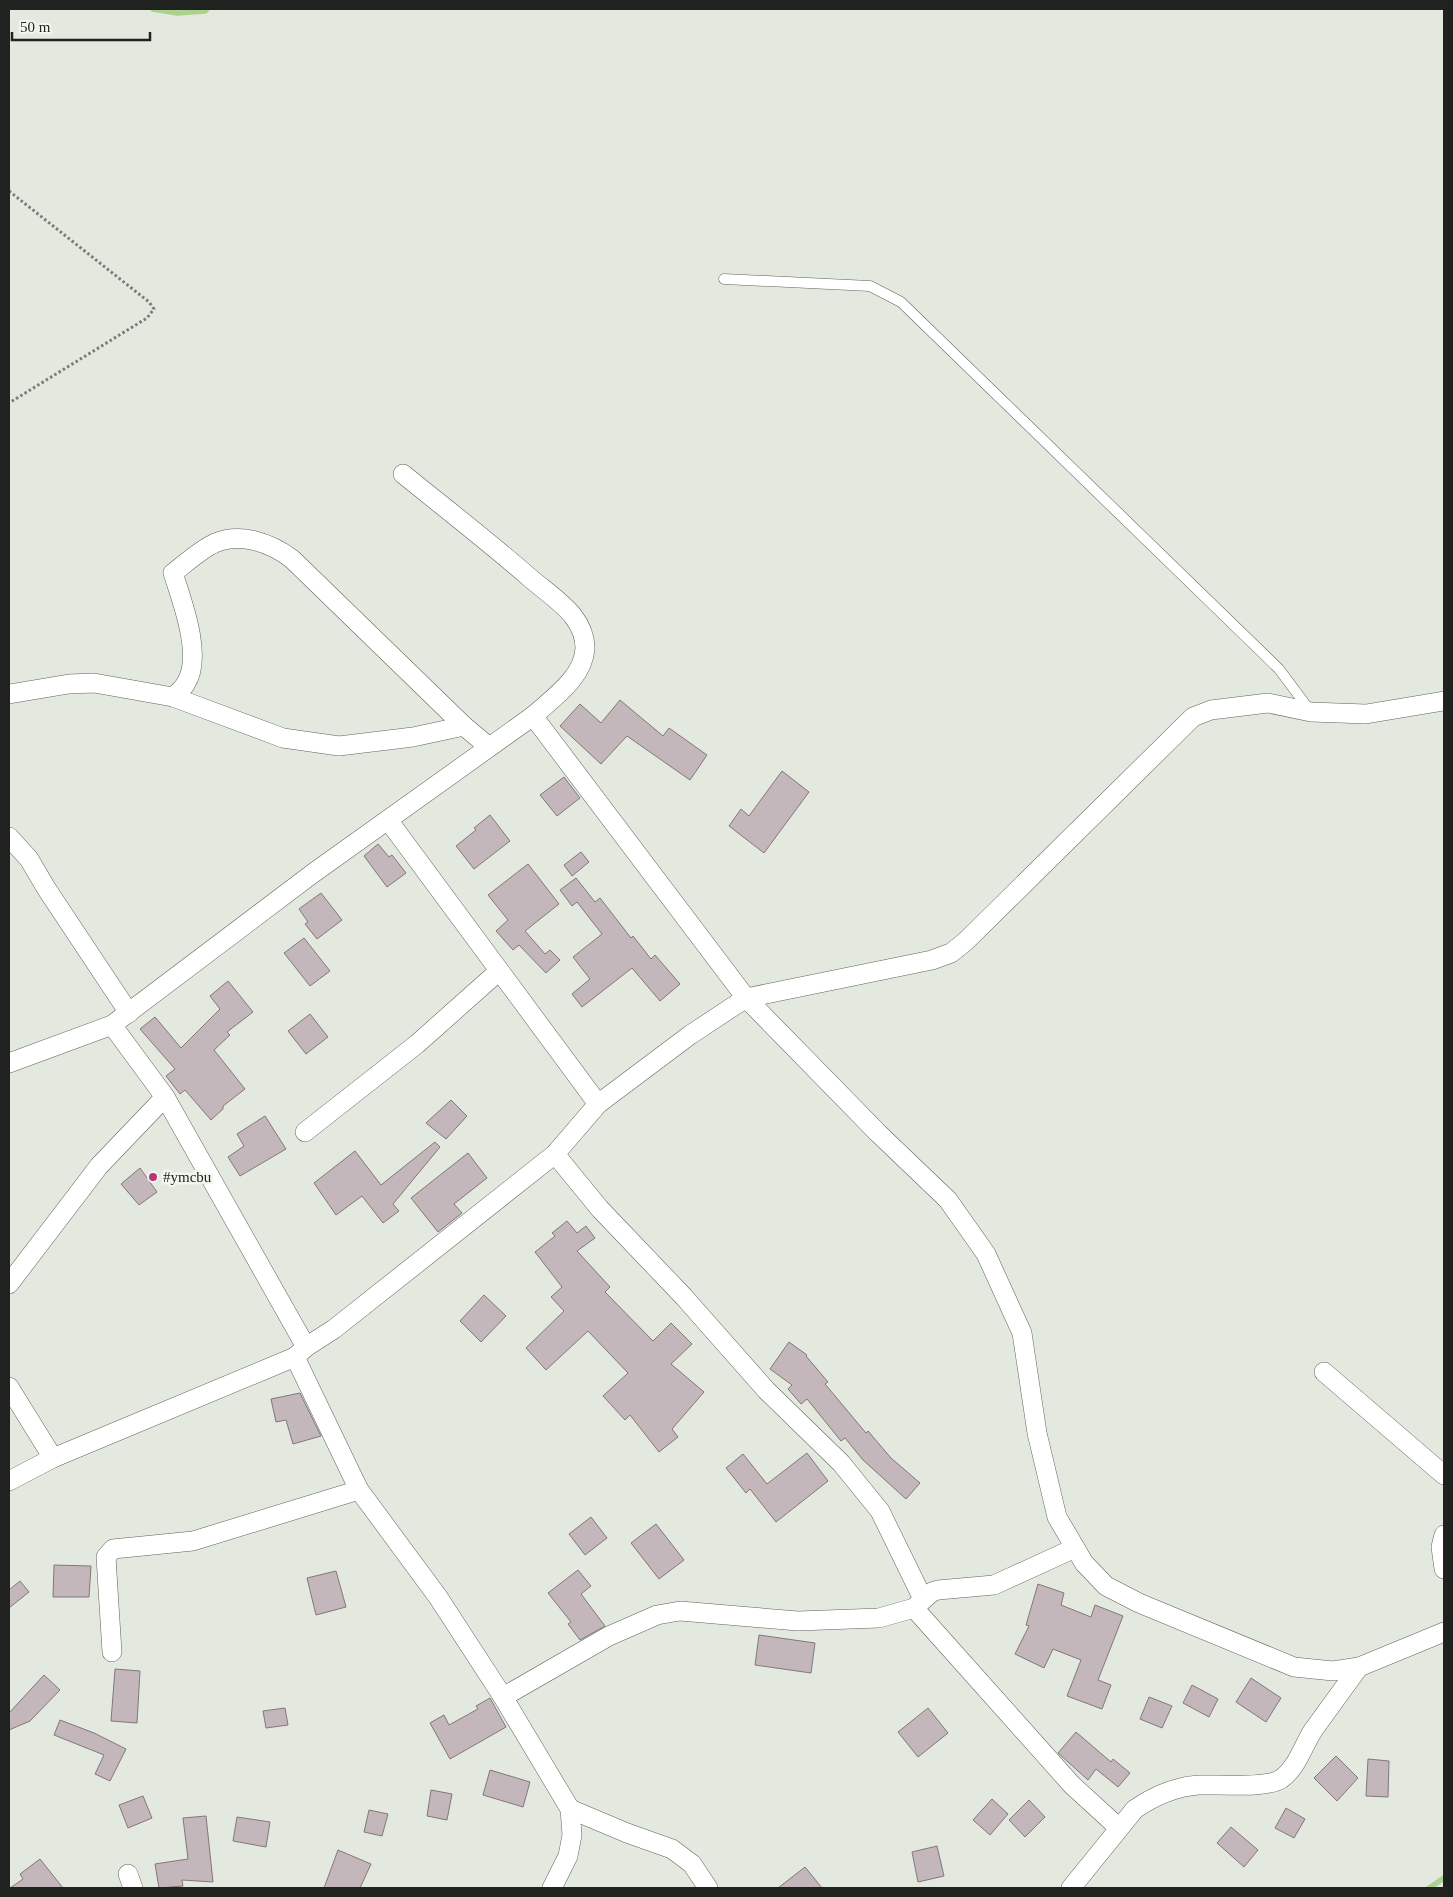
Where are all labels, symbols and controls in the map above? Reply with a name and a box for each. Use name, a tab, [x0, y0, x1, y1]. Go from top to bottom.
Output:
scale bar	[12, 10, 150, 42]
text: 50 m	[20, 19, 51, 35]
place label: #ymcbu	[163, 1169, 212, 1185]
marker: #ymcbu	[147, 1171, 159, 1183]

